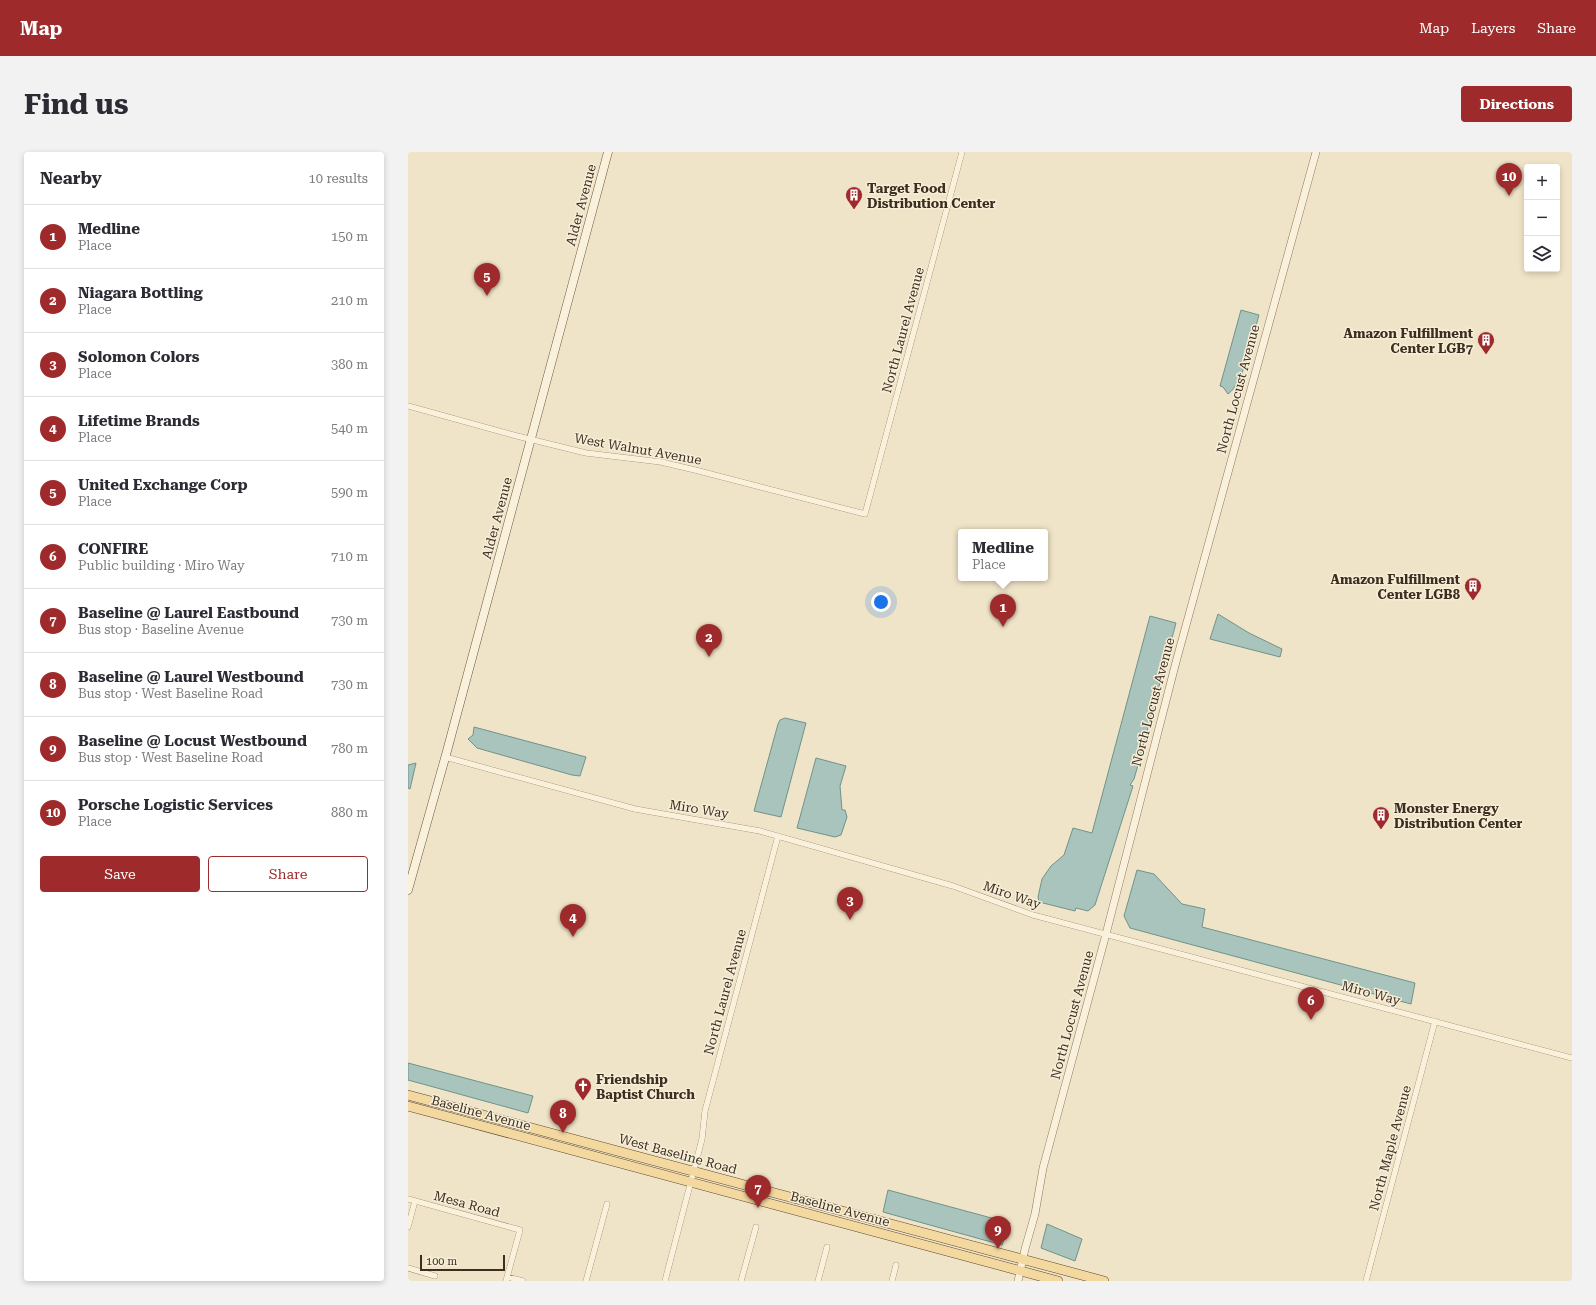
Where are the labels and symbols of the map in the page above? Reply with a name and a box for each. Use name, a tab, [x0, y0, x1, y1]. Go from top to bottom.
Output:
street label: Alder Avenue	[563, 162, 599, 248]
pin: 10	[1496, 163, 1522, 196]
place label: Target Food Distribution Center	[867, 181, 996, 211]
building icon: Target Food Distribution Center	[844, 185, 864, 210]
pin: 5	[474, 263, 500, 296]
street label: North Laurel Avenue	[879, 265, 927, 395]
street label: North Locust Avenue	[1214, 323, 1262, 455]
place label: Amazon Fulfillment Center LGB7	[1344, 326, 1474, 356]
building icon: Amazon Fulfillment Center LGB7	[1476, 330, 1496, 355]
street label: West Walnut Avenue	[573, 430, 703, 468]
street label: Alder Avenue	[479, 475, 515, 561]
place label: Amazon Fulfillment Center LGB8	[1331, 572, 1461, 602]
building icon: Amazon Fulfillment Center LGB8	[1463, 576, 1483, 601]
your location	[871, 592, 891, 612]
pin: 1	[990, 594, 1016, 627]
pin: 2	[696, 624, 722, 657]
street label: North Locust Avenue	[1129, 636, 1177, 768]
street label: Miro Way	[668, 797, 730, 821]
place label: Monster Energy Distribution Center	[1394, 801, 1523, 831]
building icon: Monster Energy Distribution Center	[1371, 805, 1391, 830]
street label: Miro Way	[981, 878, 1043, 912]
pin: 3	[837, 887, 863, 920]
pin: 4	[560, 904, 586, 937]
street label: North Laurel Avenue	[701, 927, 749, 1057]
street label: North Locust Avenue	[1048, 949, 1096, 1081]
street label: Miro Way	[1340, 978, 1402, 1008]
pin: 6	[1298, 987, 1324, 1020]
place label: Friendship Baptist Church	[596, 1072, 695, 1102]
church icon: Friendship Baptist Church	[573, 1076, 593, 1101]
street label: North Maple Avenue	[1366, 1084, 1414, 1212]
street label: Baseline Avenue	[430, 1093, 532, 1133]
pin: 8	[550, 1100, 576, 1133]
street label: West Baseline Road	[617, 1131, 739, 1177]
pin: 7	[745, 1175, 771, 1208]
street label: Mesa Road	[432, 1188, 502, 1220]
street label: Baseline Avenue	[789, 1189, 891, 1229]
pin: 9	[985, 1216, 1011, 1249]
scale bar	[420, 1253, 505, 1272]

